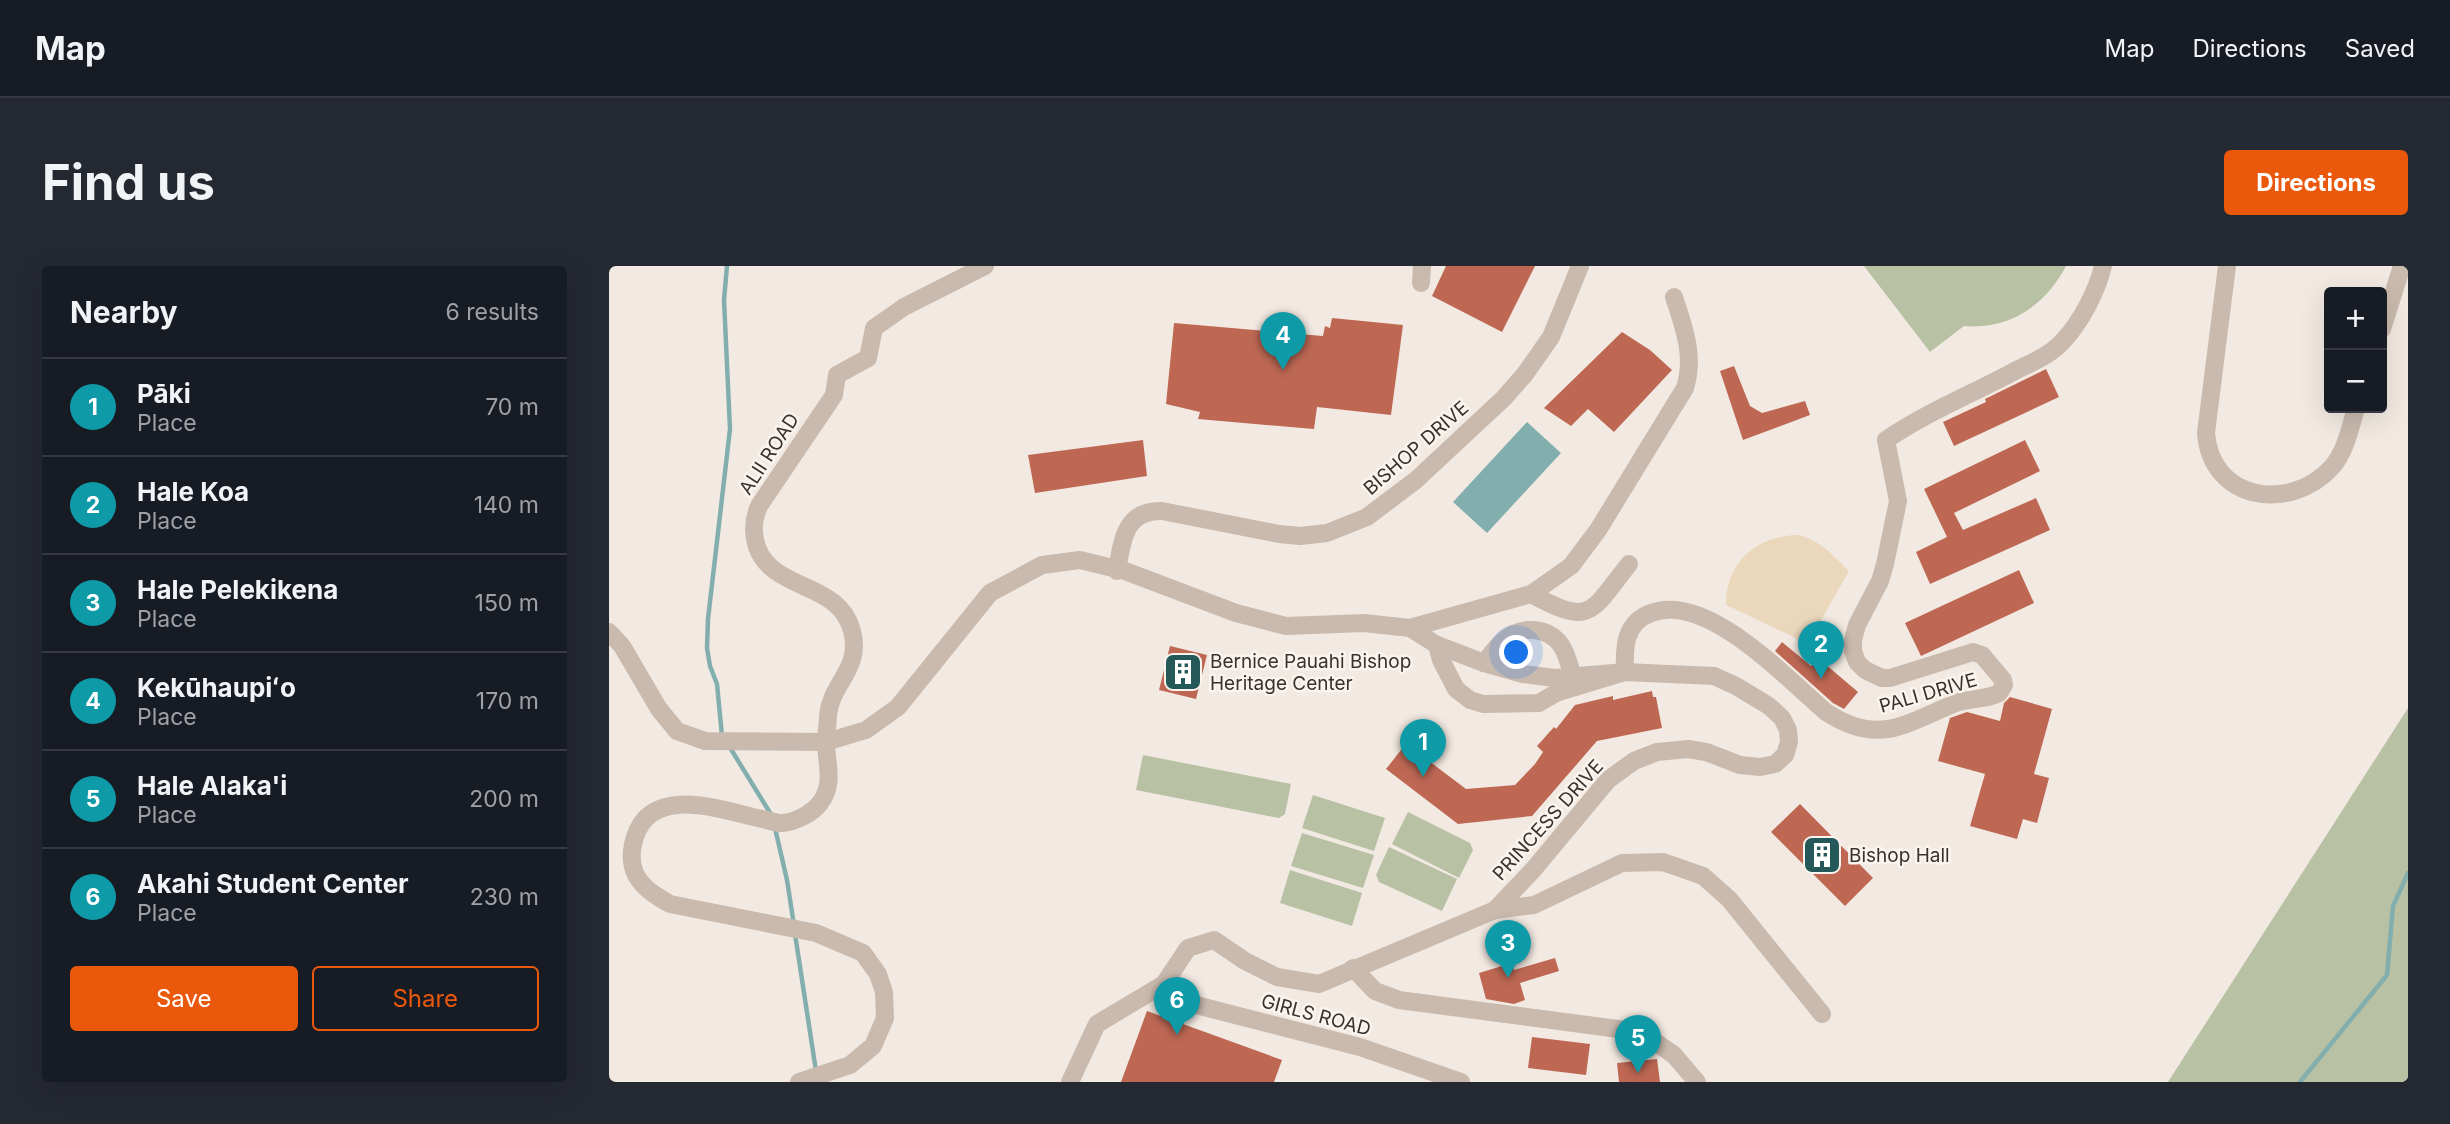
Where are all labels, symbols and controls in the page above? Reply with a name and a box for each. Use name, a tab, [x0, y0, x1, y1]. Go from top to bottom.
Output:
text: Map	[35, 28, 106, 68]
text: Map	[2105, 34, 2154, 63]
text: Directions	[2192, 34, 2307, 63]
text: Saved	[2345, 34, 2415, 63]
button: Directions	[2224, 150, 2408, 215]
text: Find us	[42, 153, 215, 212]
map controls	[2324, 287, 2387, 413]
button: +	[2324, 287, 2387, 350]
text: Nearby	[70, 294, 178, 330]
text: 6 results	[445, 298, 539, 326]
pin: 4	[1260, 312, 1306, 370]
button: −	[2324, 350, 2387, 413]
text: Pāki	[137, 378, 191, 409]
text: 1	[88, 393, 98, 421]
text: 70 m	[485, 393, 539, 421]
street label: BISHOP DRIVE	[1359, 396, 1473, 500]
text: Place	[137, 409, 197, 437]
street label: ALII ROAD	[734, 409, 804, 499]
text: Hale Koa	[137, 476, 249, 507]
text: 2	[86, 491, 100, 519]
text: 140 m	[474, 491, 539, 519]
text: Place	[137, 507, 197, 535]
text: Hale Pelekikena	[137, 574, 338, 605]
text: 3	[86, 589, 100, 617]
text: 150 m	[475, 589, 539, 617]
text: Place	[137, 605, 197, 633]
pin: 2	[1798, 621, 1844, 679]
your location	[1499, 635, 1533, 669]
place label: Bernice Pauahi Bishop Heritage Center	[1210, 650, 1411, 695]
building icon: Bernice Pauahi Bishop Heritage Center	[1162, 651, 1204, 693]
street label: PALI DRIVE	[1876, 668, 1980, 718]
text: Kekūhaupiʻo	[137, 672, 296, 703]
text: 4	[85, 687, 101, 715]
text: 170 m	[476, 687, 539, 715]
text: Place	[137, 703, 197, 731]
pin: 1	[1400, 719, 1446, 777]
street label: PRINCESS DRIVE	[1488, 755, 1608, 885]
text: Hale Alaka'i	[137, 770, 287, 801]
text: 5	[86, 785, 100, 813]
text: 200 m	[469, 785, 539, 813]
text: Place	[137, 801, 197, 829]
building icon: Bishop Hall	[1801, 834, 1843, 876]
place label: Bishop Hall	[1849, 844, 1950, 867]
text: Akahi Student Center	[137, 868, 409, 899]
text: 6	[86, 883, 100, 911]
text: 230 m	[470, 883, 539, 911]
text: Place	[137, 899, 197, 927]
pin: 3	[1485, 920, 1531, 978]
button: Save	[70, 966, 298, 1031]
button: Share	[312, 966, 539, 1031]
pin: 6	[1154, 977, 1200, 1035]
street label: GIRLS ROAD	[1259, 989, 1373, 1041]
pin: 5	[1615, 1015, 1661, 1073]

